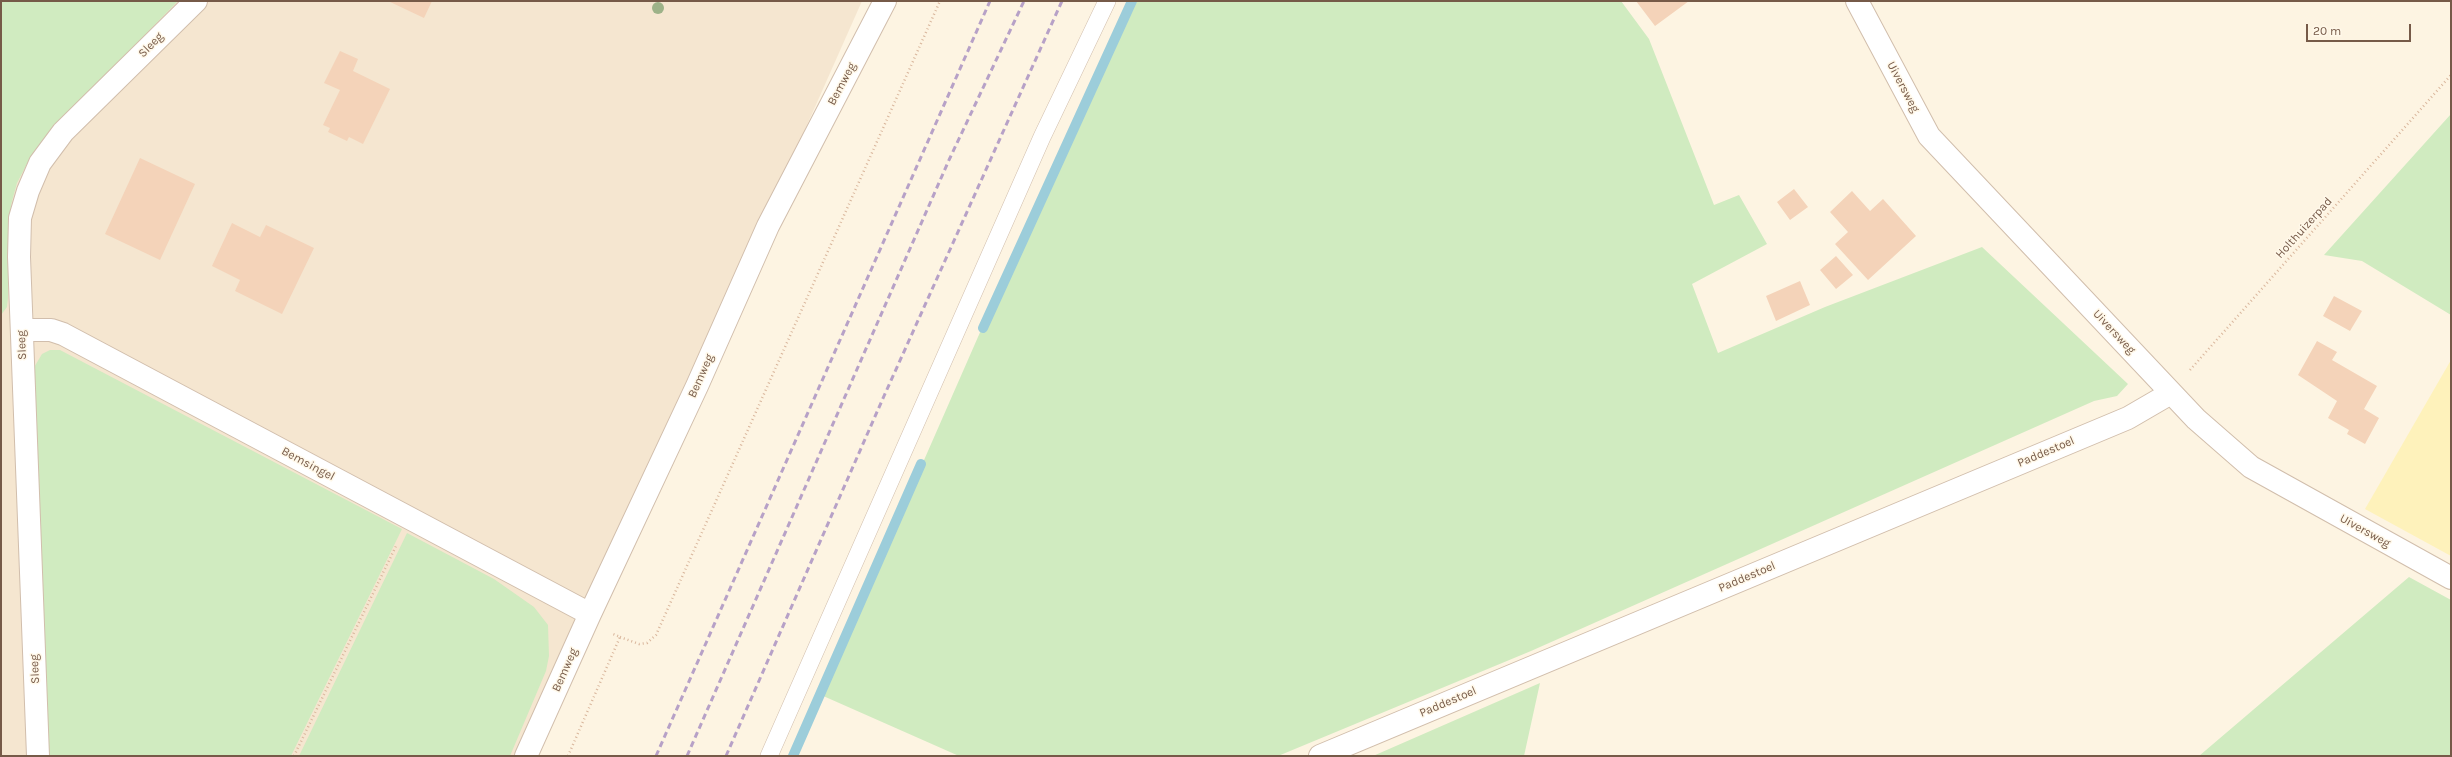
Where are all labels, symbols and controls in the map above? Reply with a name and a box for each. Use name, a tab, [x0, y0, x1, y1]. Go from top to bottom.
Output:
scale bar	[2308, 16, 2413, 42]
text: 20 m	[2313, 24, 2341, 38]
street label: Sleeg	[135, 29, 167, 61]
street label: Uiversweg	[1884, 59, 1922, 115]
street label: Bemweg	[825, 60, 859, 108]
street label: Holthuizerpad	[2273, 194, 2335, 262]
street label: Uiversweg	[2090, 307, 2138, 357]
street label: Sleeg	[14, 330, 30, 360]
street label: Bemweg	[685, 352, 717, 400]
street label: Paddestoel	[2015, 434, 2077, 470]
street label: Bemsingel	[279, 444, 337, 484]
street label: Uiversweg	[2337, 511, 2393, 551]
street label: Paddestoel	[1716, 559, 1778, 595]
street label: Bemweg	[549, 646, 581, 694]
street label: Sleeg	[27, 654, 43, 684]
street label: Paddestoel	[1417, 684, 1479, 720]

